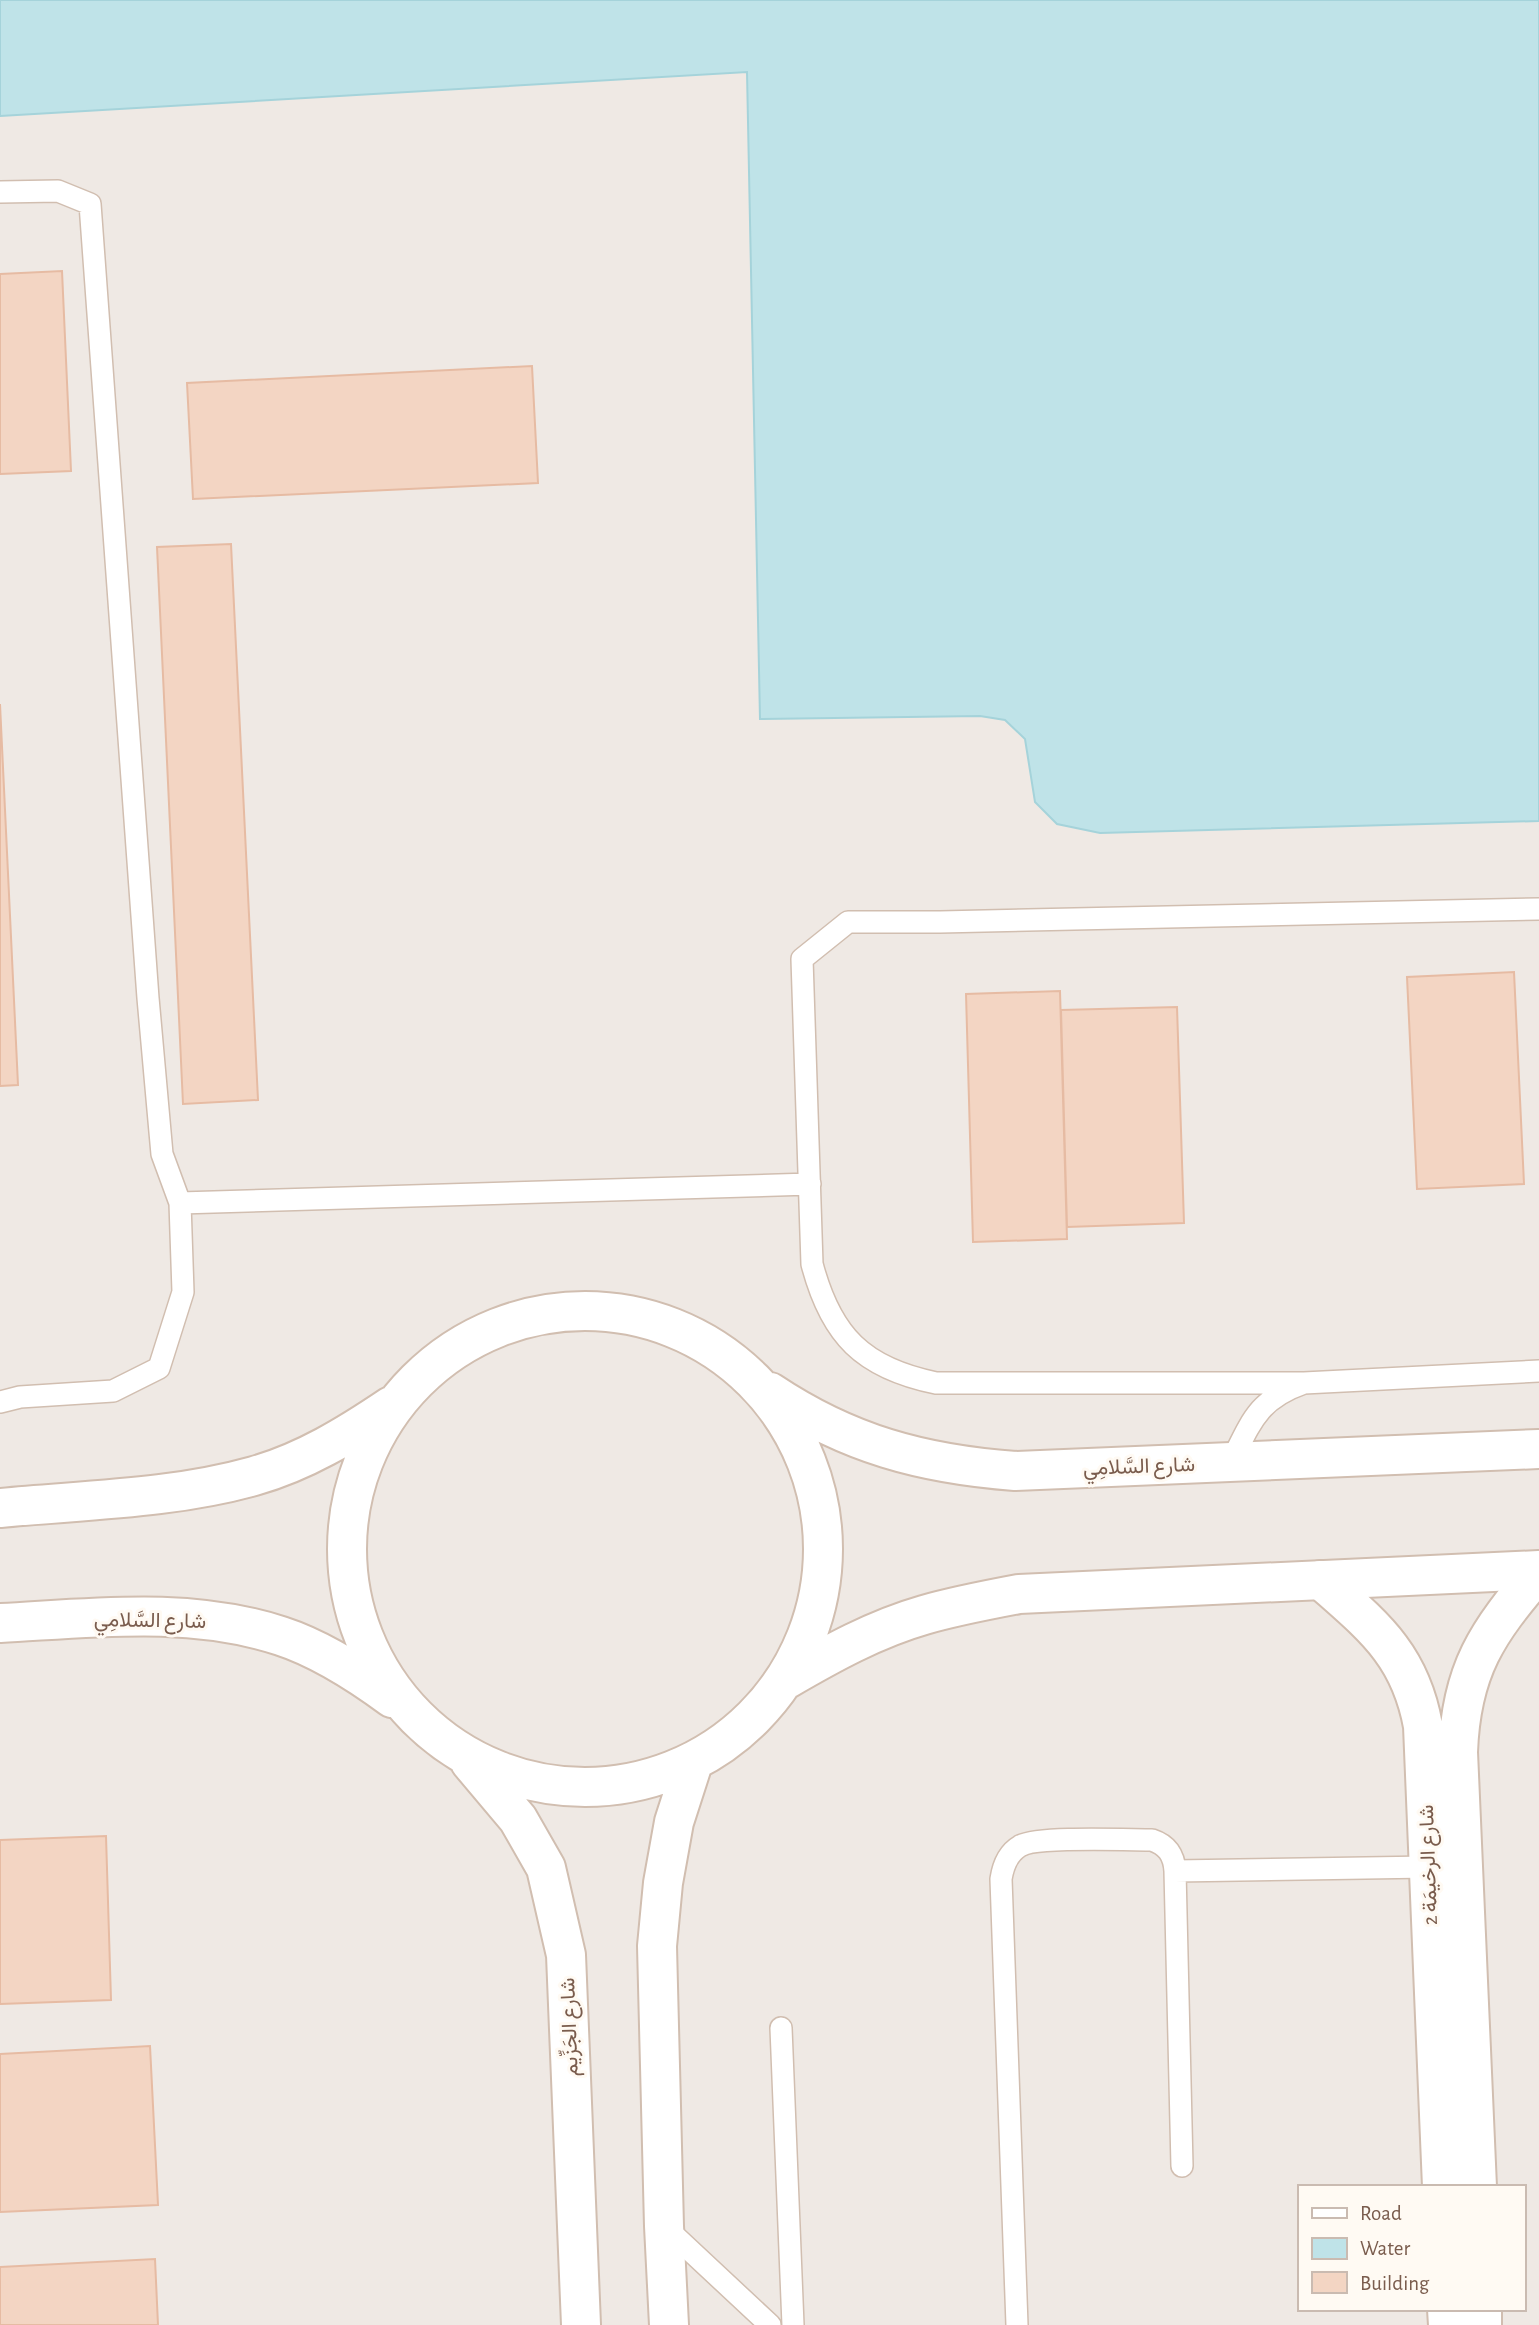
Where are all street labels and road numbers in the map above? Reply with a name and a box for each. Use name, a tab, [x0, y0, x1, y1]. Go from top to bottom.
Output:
street label: شارع السَّلامِي	[1083, 1454, 1196, 1485]
street label: شارع السَّلامِي	[94, 1609, 206, 1638]
street label: شارع الرخيمَة 2	[1416, 1804, 1444, 1926]
street label: شارع الجَزِّيم	[556, 1977, 585, 2077]

